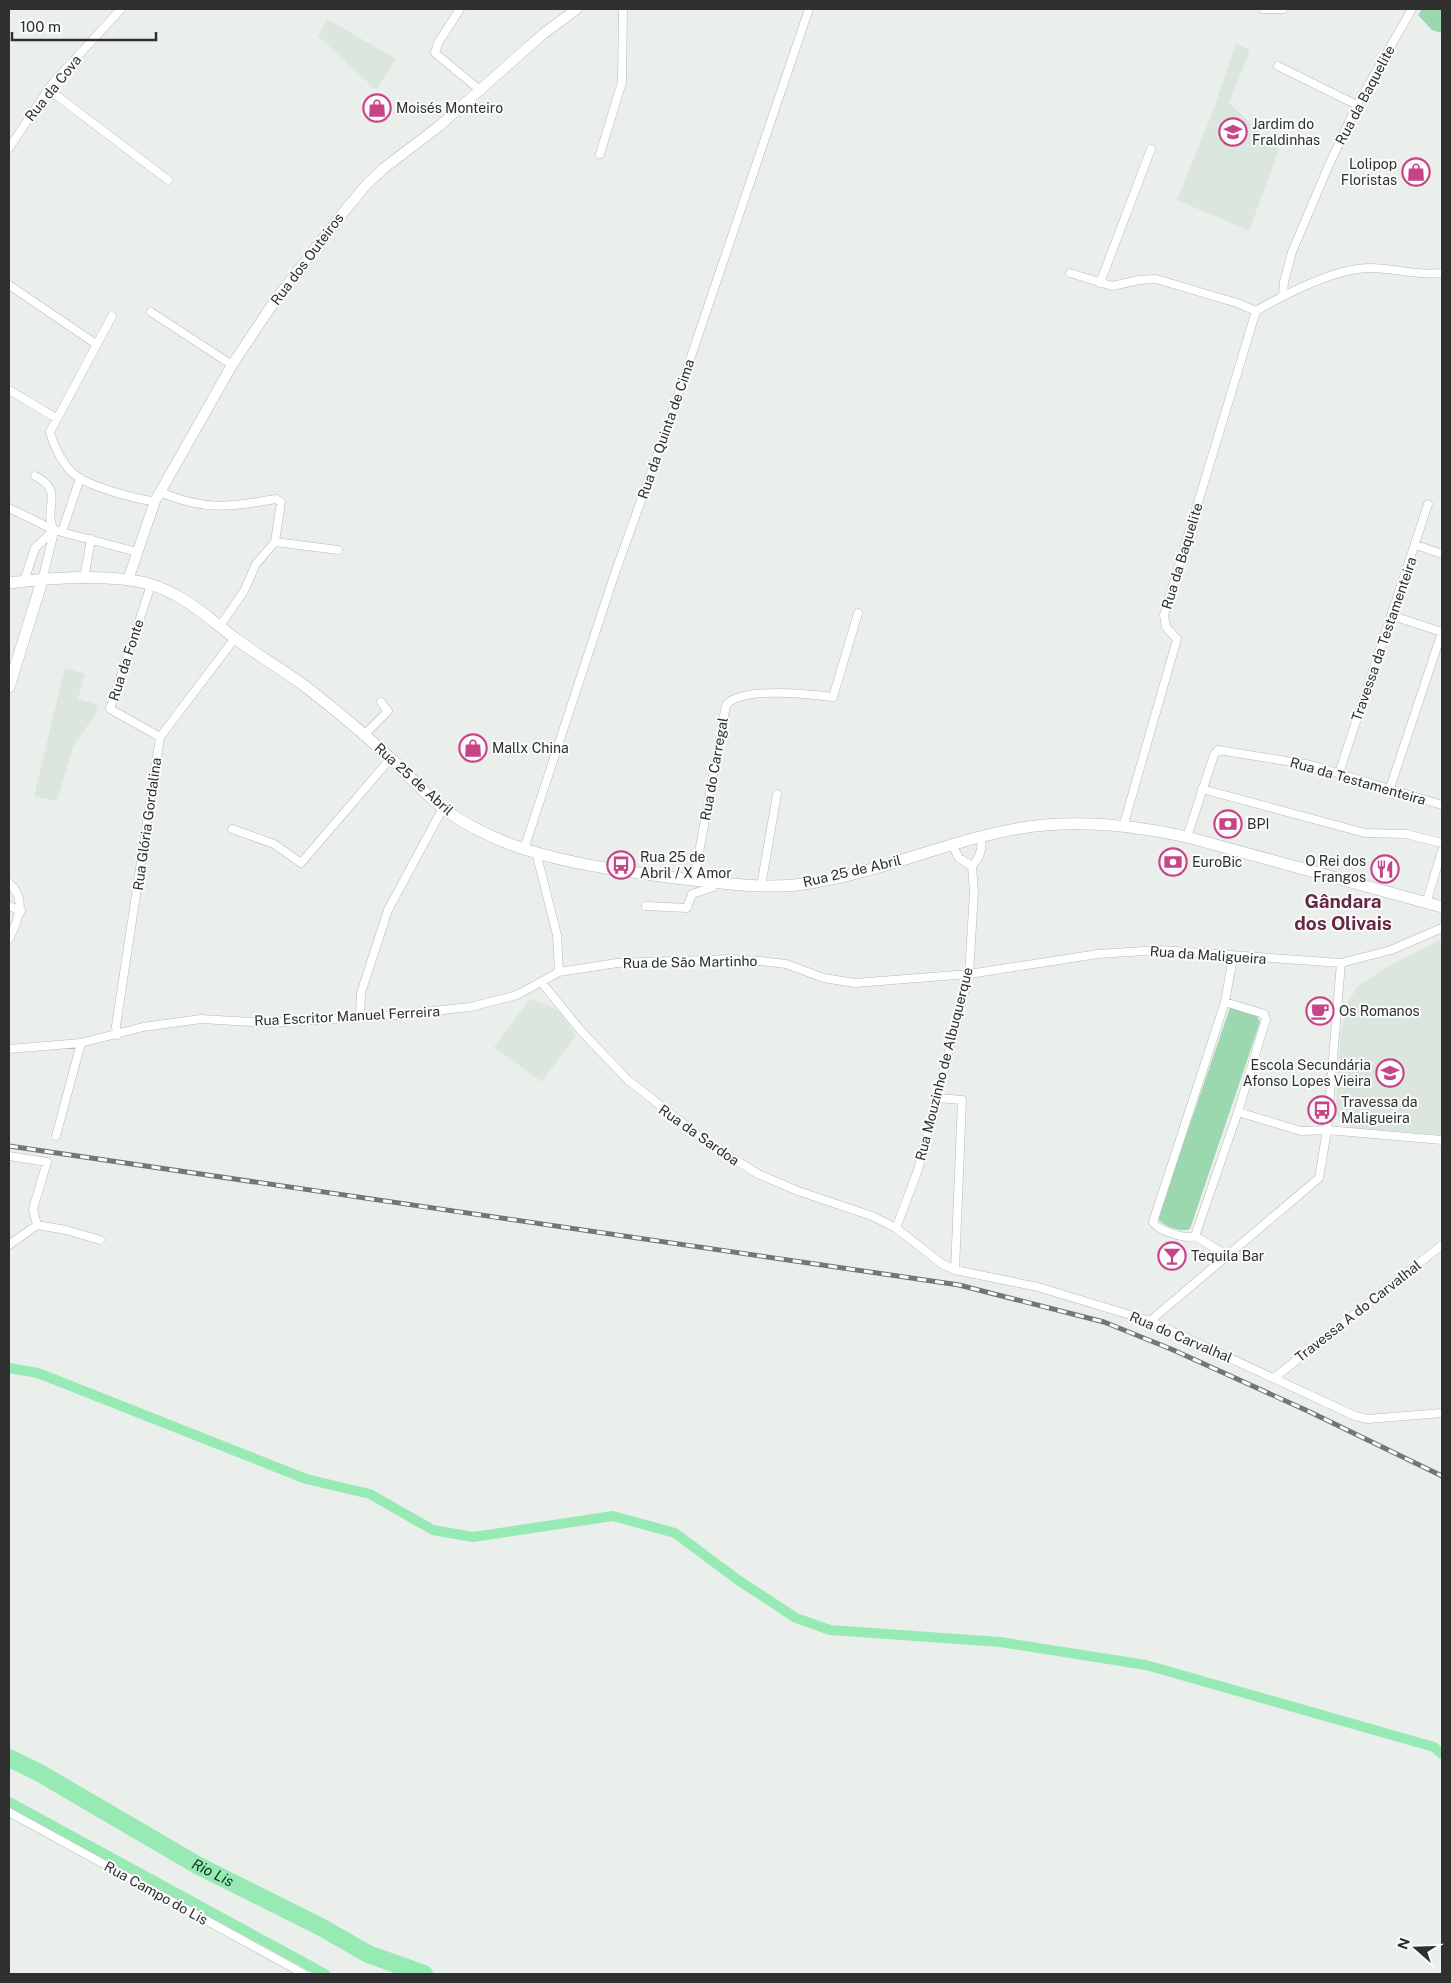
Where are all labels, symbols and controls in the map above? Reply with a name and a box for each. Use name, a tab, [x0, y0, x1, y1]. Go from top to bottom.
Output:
scale bar	[12, 10, 156, 42]
text: 100 m	[20, 18, 61, 35]
street label: Rua da Baquelite	[1332, 42, 1398, 147]
street label: Rua da Cova	[22, 52, 84, 124]
shop icon: Moisés Monteiro	[362, 93, 392, 123]
place label: Moisés Monteiro	[396, 100, 503, 116]
place label: Jardim do Fraldinhas	[1252, 116, 1320, 148]
school or university icon: Jardim do Fraldinhas	[1218, 117, 1248, 147]
place label: Lolipop Floristas	[1341, 156, 1397, 188]
shop icon: Lolipop Floristas	[1401, 157, 1431, 187]
street label: Rua dos Outeiros	[267, 210, 347, 308]
street label: Rua da Quinta de Cima	[635, 357, 697, 501]
street label: Rua da Baquelite	[1158, 501, 1206, 611]
street label: Travessa da Testamenteira	[1348, 555, 1420, 723]
street label: Rua da Fonte	[105, 617, 147, 703]
street label: Rua do Carregal	[697, 716, 731, 822]
shop icon: Mallx China	[458, 733, 488, 763]
street label: Rua 25 de Abril	[371, 739, 457, 819]
place label: Mallx China	[492, 740, 569, 756]
street label: Rua da Testamenteira	[1288, 754, 1428, 808]
street label: Rua Glória Gordalina	[130, 757, 164, 891]
bank icon: BPI	[1213, 809, 1243, 839]
place label: BPI	[1247, 816, 1269, 832]
bank icon: EuroBic	[1158, 847, 1188, 877]
place label: Rua 25 de Abril / X Amor	[640, 849, 732, 881]
bus stop icon: Rua 25 de Abril / X Amor	[606, 850, 636, 880]
street label: Rua 25 de Abril	[801, 852, 903, 890]
place label: O Rei dos Frangos	[1305, 853, 1366, 885]
place label: EuroBic	[1192, 854, 1242, 870]
restaurant icon: O Rei dos Frangos	[1370, 854, 1400, 884]
district label: Gândara dos Olivais	[1294, 890, 1392, 934]
street label: Rua da Maligueira	[1149, 943, 1267, 967]
street label: Rua de São Martinho	[622, 953, 758, 971]
street label: Rua Mouzinho de Albuquerque	[912, 966, 976, 1162]
cafe icon: Os Romanos	[1305, 996, 1335, 1026]
street label: Rua Escritor Manuel Ferreira	[254, 1003, 440, 1029]
place label: Os Romanos	[1339, 1003, 1420, 1019]
place label: Escola Secundária Afonso Lopes Vieira	[1243, 1057, 1371, 1089]
school or university icon: Escola Secundária Afonso Lopes Vieira	[1375, 1058, 1405, 1088]
place label: Travessa da Maligueira	[1341, 1094, 1418, 1126]
bus stop icon: Travessa da Maligueira	[1307, 1095, 1337, 1125]
street label: Rua da Sardoa	[656, 1101, 742, 1169]
bar icon: Tequila Bar	[1157, 1241, 1187, 1271]
place label: Tequila Bar	[1191, 1248, 1264, 1264]
street label: Travessa A do Carvalhal	[1292, 1257, 1424, 1365]
street label: Rua do Carvalhal	[1127, 1308, 1235, 1366]
water label: Rio Lis	[189, 1855, 237, 1890]
street label: Rua Campo do Lis	[102, 1858, 210, 1928]
north arrow	[1391, 1923, 1441, 1973]
text: N	[1394, 1936, 1413, 1951]

